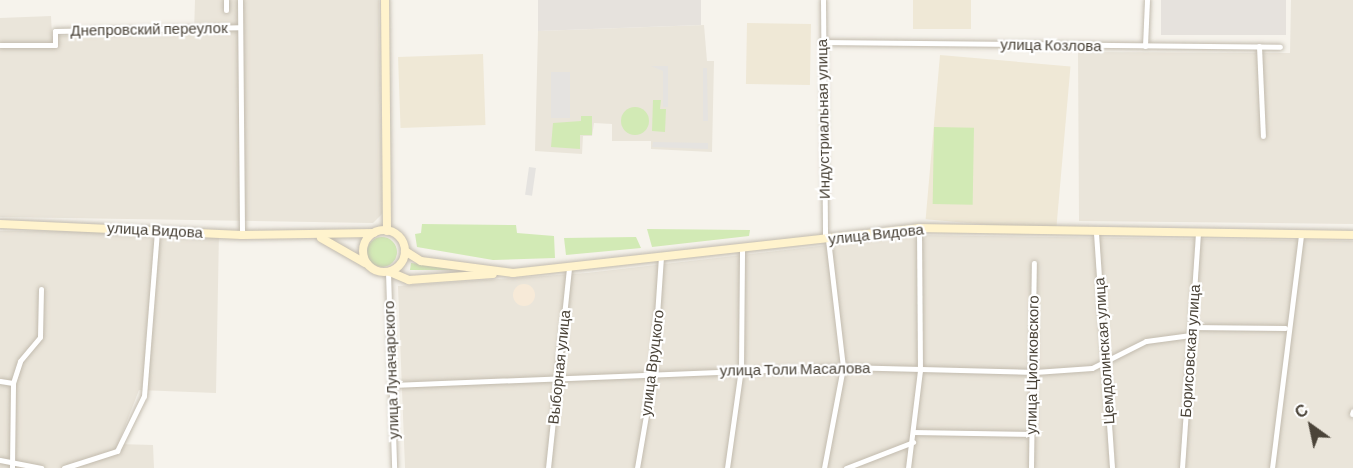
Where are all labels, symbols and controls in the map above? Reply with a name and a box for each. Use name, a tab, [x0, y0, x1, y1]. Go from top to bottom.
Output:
street label: Днепровский переулок	[70, 19, 228, 39]
street label: улица Козлова	[1000, 35, 1102, 55]
street label: Индустриальная улица	[813, 39, 833, 199]
street label: улица Видова	[107, 219, 203, 241]
street label: улица Видова	[827, 220, 925, 248]
street label: Цемдолинская улица	[1090, 277, 1118, 425]
street label: Борисовская улица	[1176, 284, 1204, 418]
street label: улица Циолковского	[1022, 295, 1042, 435]
street label: улица Луначарского	[380, 300, 402, 440]
street label: Выборная улица	[544, 309, 574, 425]
street label: улица Вруцкого	[637, 309, 667, 417]
street label: улица Толи Масалова	[720, 359, 870, 379]
north arrow	[1281, 396, 1341, 456]
text: С	[1291, 399, 1311, 422]

